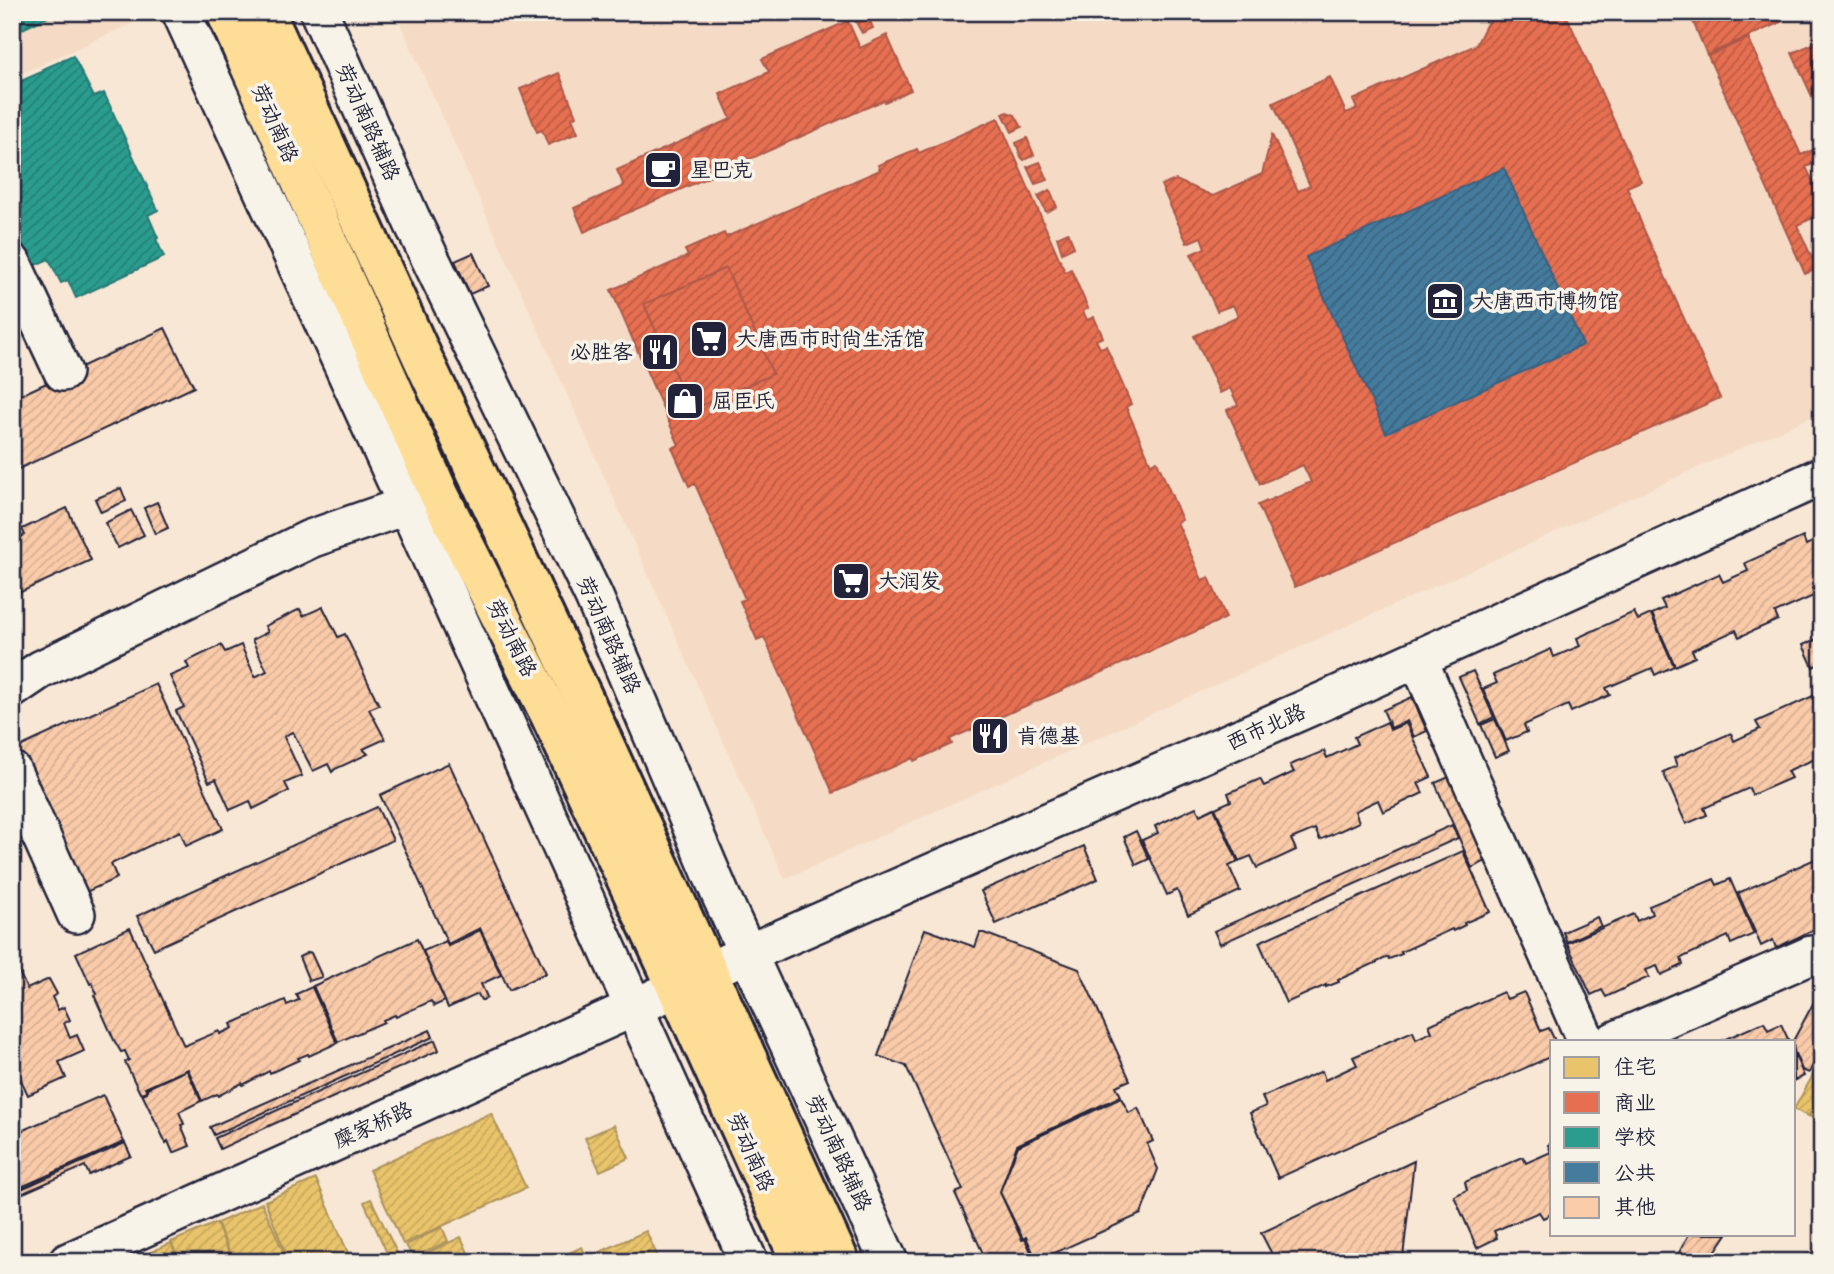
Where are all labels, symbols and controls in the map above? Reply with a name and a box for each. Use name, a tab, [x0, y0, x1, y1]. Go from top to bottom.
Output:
street label: 劳动南路辅路	[329, 59, 406, 186]
street label: 劳动南路	[244, 79, 304, 167]
cafe icon: 星巴克	[642, 149, 684, 191]
place label: 星巴克	[690, 157, 753, 185]
museum icon: 大唐西市博物馆	[1424, 280, 1466, 322]
place label: 大唐西市博物馆	[1472, 288, 1619, 316]
supermarket icon: 大唐西市时尚生活馆	[688, 318, 730, 360]
place label: 大唐西市时尚生活馆	[736, 326, 925, 354]
restaurant icon: 必胜客	[639, 331, 681, 373]
place label: 必胜客	[570, 339, 633, 367]
shop icon: 屈臣氏	[664, 380, 706, 422]
place label: 屈臣氏	[712, 388, 775, 416]
supermarket icon: 大润发	[830, 560, 872, 602]
place label: 大润发	[878, 568, 941, 596]
street label: 劳动南路辅路	[570, 572, 647, 699]
street label: 劳动南路	[480, 595, 543, 682]
street label: 西市北路	[1222, 698, 1310, 758]
restaurant icon: 肯德基	[969, 715, 1011, 757]
place label: 肯德基	[1017, 723, 1080, 751]
legend	[1550, 1040, 1796, 1236]
text: 住宅	[1614, 1054, 1656, 1082]
street label: 劳动南路辅路	[799, 1090, 877, 1216]
text: 商业	[1614, 1090, 1656, 1118]
street label: 糜家桥路	[329, 1096, 417, 1156]
street label: 劳动南路	[720, 1108, 780, 1196]
text: 学校	[1614, 1124, 1656, 1152]
text: 公共	[1614, 1160, 1656, 1188]
text: 其他	[1614, 1194, 1656, 1222]

